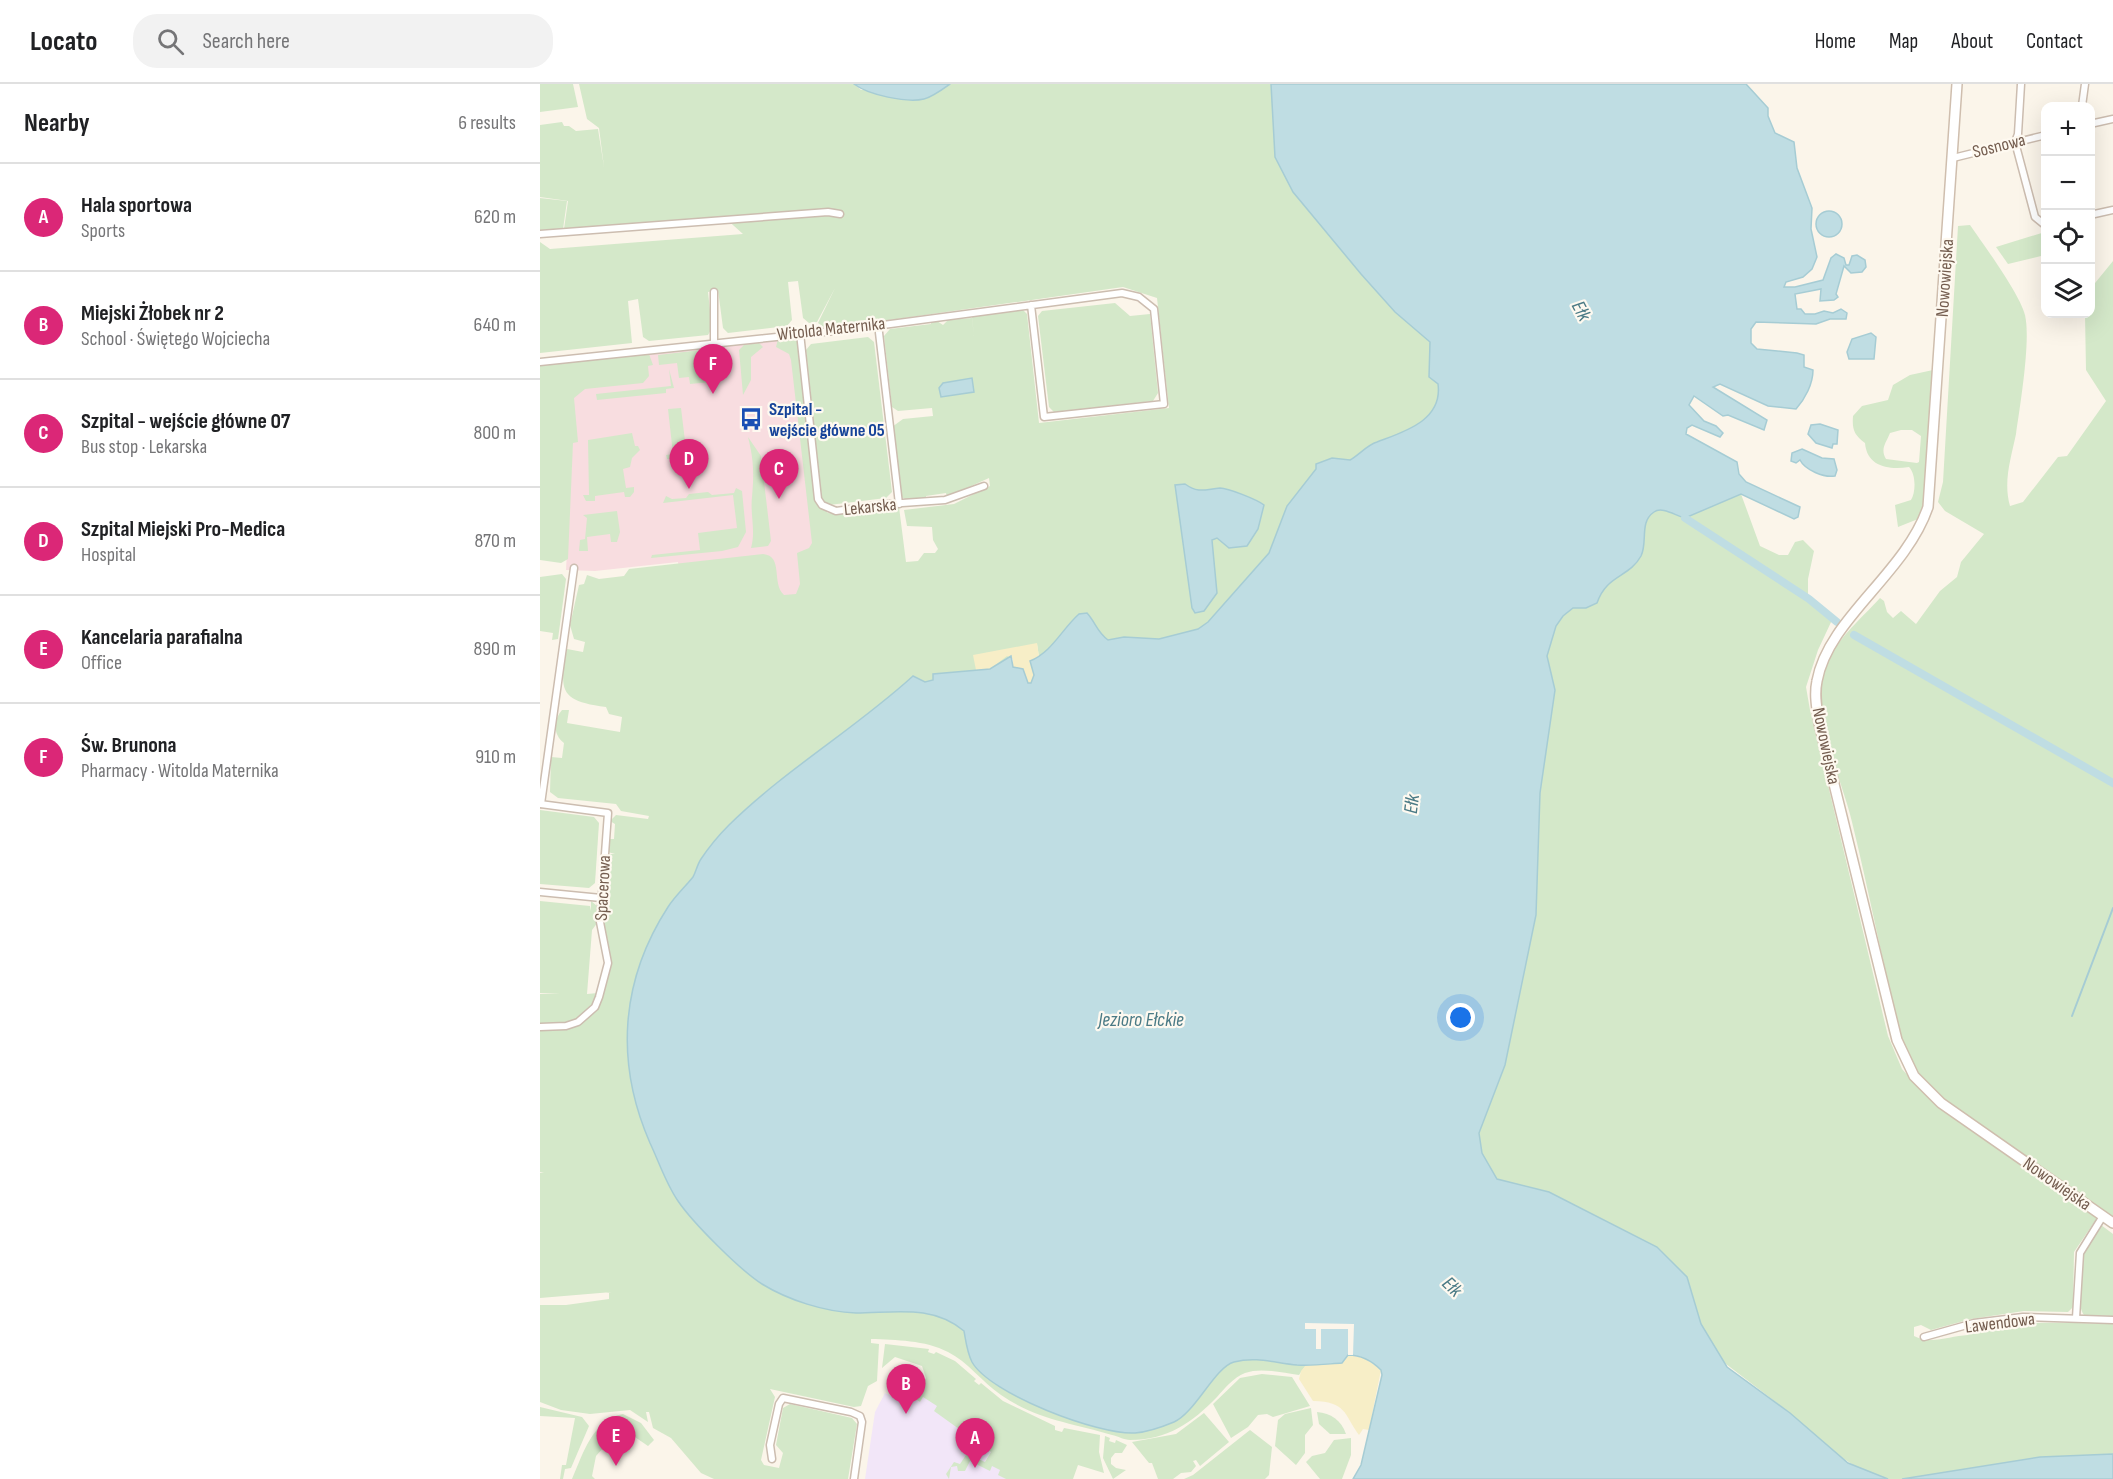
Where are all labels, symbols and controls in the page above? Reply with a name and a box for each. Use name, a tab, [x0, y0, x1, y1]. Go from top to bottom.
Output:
search box	[133, 14, 553, 68]
text: Locato	[30, 25, 97, 58]
icon: search	[154, 25, 187, 58]
text: Search here	[202, 28, 290, 55]
text: Home	[1815, 29, 1856, 54]
text: Map	[1889, 29, 1918, 54]
text: About	[1951, 29, 1993, 54]
text: Contact	[2026, 29, 2083, 54]
map controls	[2041, 102, 2095, 318]
button: +	[2041, 102, 2095, 156]
text: Nearby	[24, 108, 90, 139]
text: 6 results	[458, 111, 516, 135]
street label: Sosnowa	[1970, 129, 2028, 163]
button: −	[2041, 156, 2095, 210]
text: Hala sportowa	[81, 192, 192, 219]
text: A	[39, 205, 48, 229]
text: 620 m	[474, 205, 516, 229]
button: locate	[2041, 210, 2095, 264]
text: Sports	[81, 219, 125, 243]
street label: Nowowiejska	[1932, 238, 1958, 318]
button: layers	[2041, 264, 2095, 318]
water label: Ełk	[1566, 297, 1596, 326]
text: Miejski Żłobek nr 2	[81, 300, 224, 327]
text: B	[39, 313, 48, 337]
text: 640 m	[474, 313, 516, 337]
street label: Witolda Maternika	[776, 313, 886, 345]
text: School · Świętego Wojciecha	[81, 327, 270, 351]
pin: F	[694, 344, 732, 394]
place label: Szpital - wejście główne 05	[769, 399, 885, 441]
bus stop icon: Szpital - wejście główne 05	[738, 406, 764, 432]
text: Szpital - wejście główne 07	[81, 408, 290, 435]
text: C	[38, 421, 49, 445]
text: 800 m	[473, 421, 516, 445]
text: Bus stop · Lekarska	[81, 435, 207, 459]
pin: D	[670, 440, 708, 489]
pin: C	[760, 450, 798, 499]
street label: Lekarska	[843, 494, 897, 520]
text: Szpital Miejski Pro-Medica	[81, 516, 285, 543]
text: D	[38, 529, 49, 553]
text: 870 m	[474, 529, 516, 553]
text: Hospital	[81, 543, 136, 567]
text: Kancelaria parafialna	[81, 624, 243, 651]
text: E	[39, 637, 48, 661]
text: 890 m	[473, 637, 516, 661]
text: Office	[81, 651, 122, 675]
street label: Nowowiejska	[1808, 706, 1844, 786]
text: Św. Brunona	[81, 732, 177, 759]
text: F	[39, 745, 48, 769]
text: 910 m	[475, 745, 516, 769]
text: Pharmacy · Witolda Maternika	[81, 759, 279, 783]
water label: Ełk	[1399, 792, 1425, 815]
street label: Spacerowa	[591, 855, 615, 921]
your location	[1446, 1003, 1475, 1032]
water label: Jezioro Ełckie	[1097, 1008, 1184, 1032]
street label: Nowowiejska	[2019, 1153, 2095, 1215]
water label: Ełk	[1437, 1272, 1468, 1303]
street label: Lawendowa	[1964, 1308, 2036, 1338]
pin: B	[886, 1364, 926, 1414]
pin: E	[596, 1416, 636, 1466]
pin: A	[956, 1418, 994, 1468]

